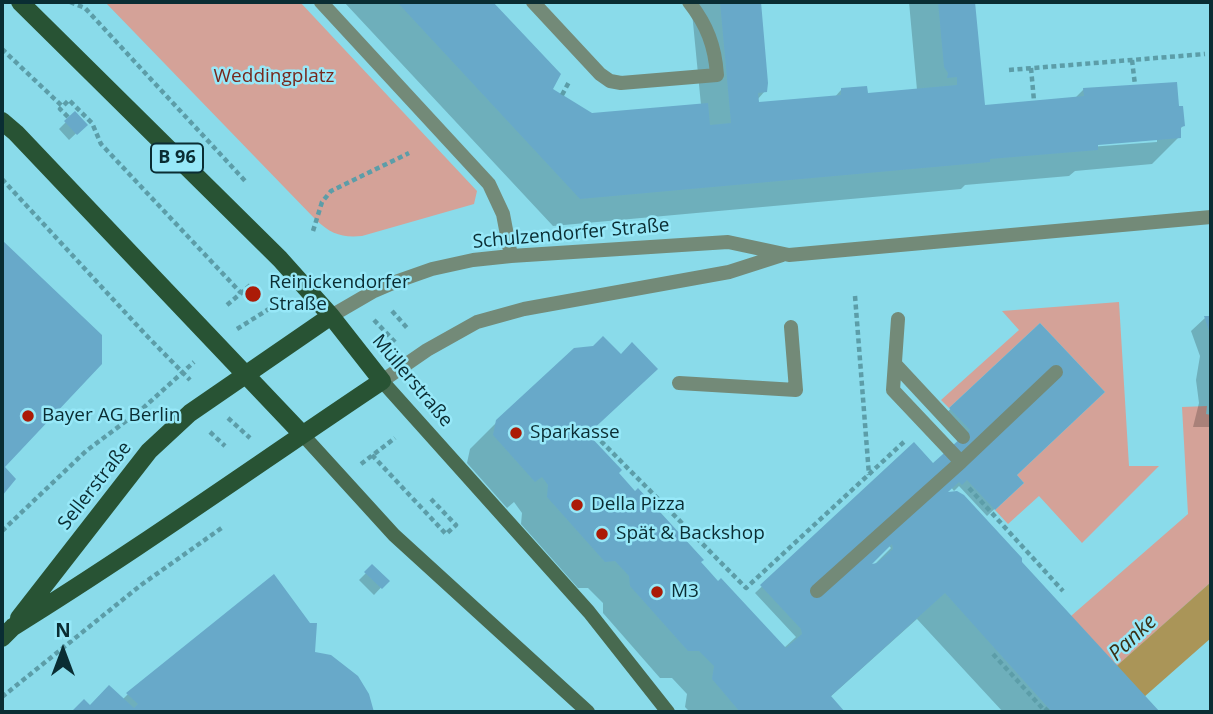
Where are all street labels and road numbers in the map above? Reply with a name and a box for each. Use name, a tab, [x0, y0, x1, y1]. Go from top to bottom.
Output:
road number: B 96	[151, 144, 203, 173]
street label: Schulzendorfer Straße	[472, 214, 670, 254]
street label: Müllerstraße	[367, 330, 457, 432]
street label: Sellerstraße	[53, 437, 137, 535]

